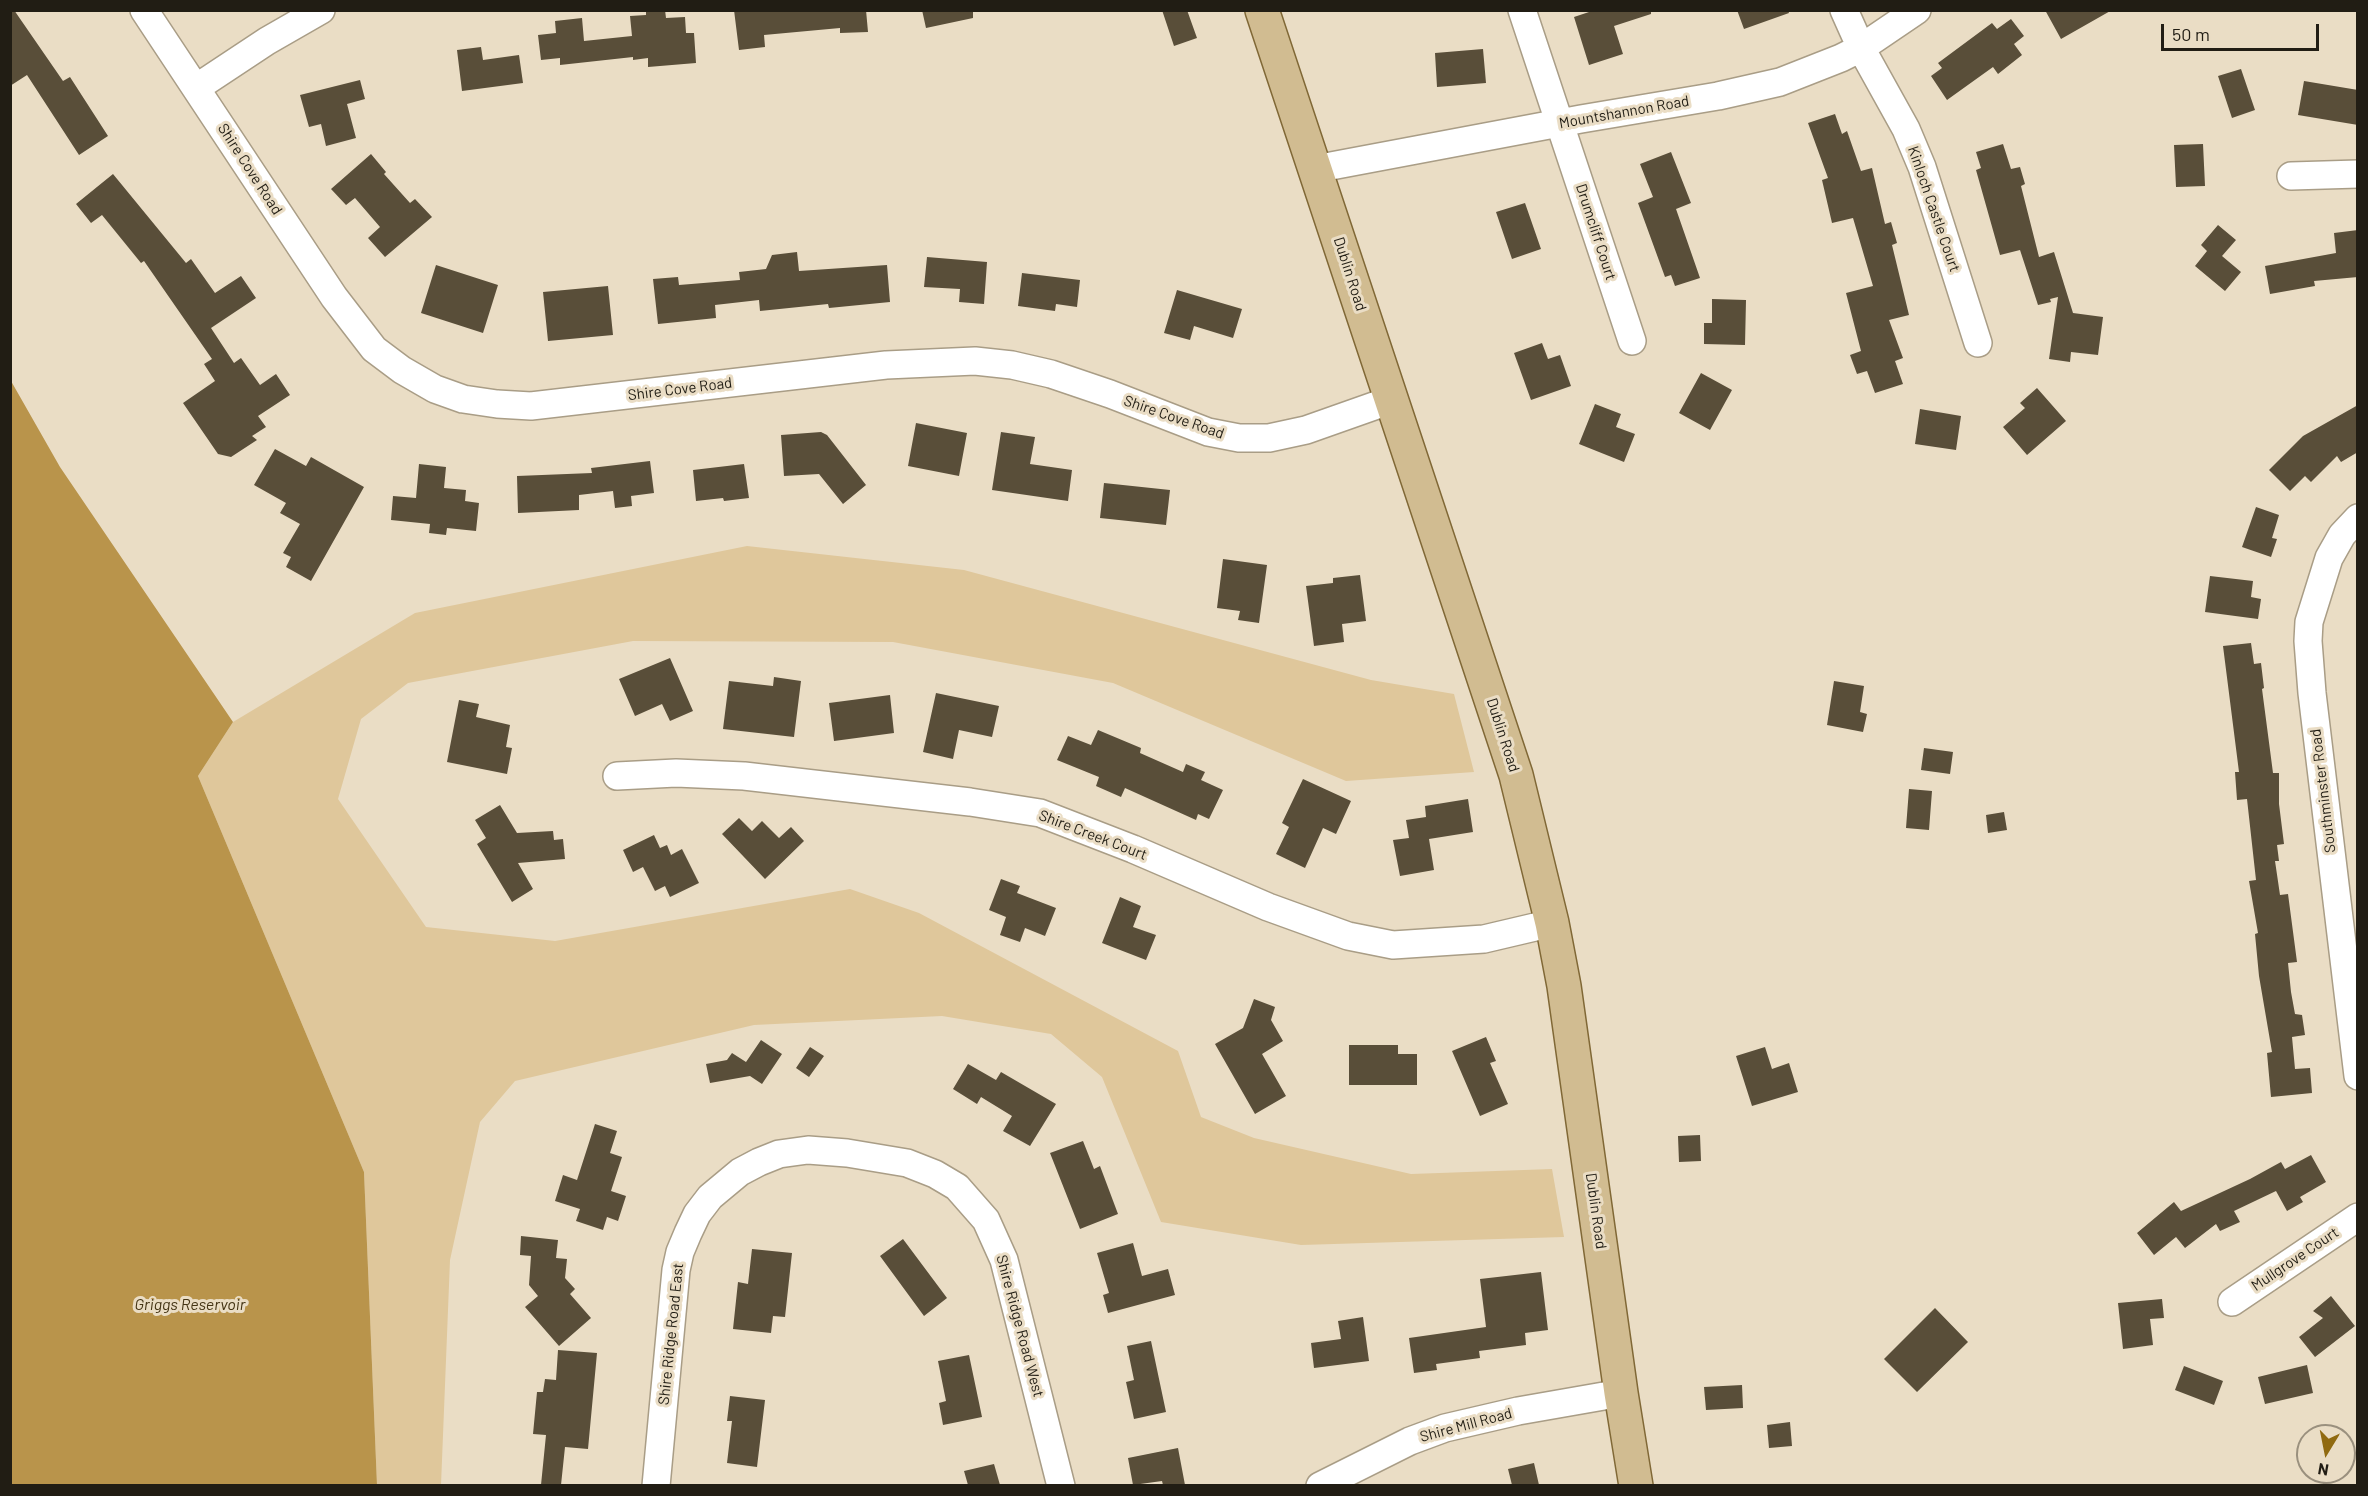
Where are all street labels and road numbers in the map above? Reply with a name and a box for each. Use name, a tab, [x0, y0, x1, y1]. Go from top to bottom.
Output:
street label: Mountshannon Road	[1557, 92, 1691, 132]
street label: Shire Cove Road	[214, 120, 286, 218]
street label: Kinloch Castle Court	[1904, 144, 1964, 274]
street label: Drumcliff Court	[1572, 182, 1620, 282]
street label: Dublin Road	[1330, 235, 1370, 313]
street label: Shire Cove Road	[627, 374, 733, 404]
street label: Shire Cove Road	[1121, 391, 1227, 443]
street label: Dublin Road	[1483, 696, 1523, 774]
street label: Southminster Road	[2306, 728, 2340, 854]
street label: Shire Creek Court	[1036, 806, 1150, 864]
street label: Dublin Road	[1582, 1172, 1610, 1250]
street label: Mullgrove Court	[2248, 1223, 2342, 1295]
street label: Shire Ridge Road West	[992, 1253, 1048, 1399]
street label: Shire Ridge Road East	[655, 1262, 687, 1406]
street label: Shire Mill Road	[1418, 1404, 1514, 1446]

